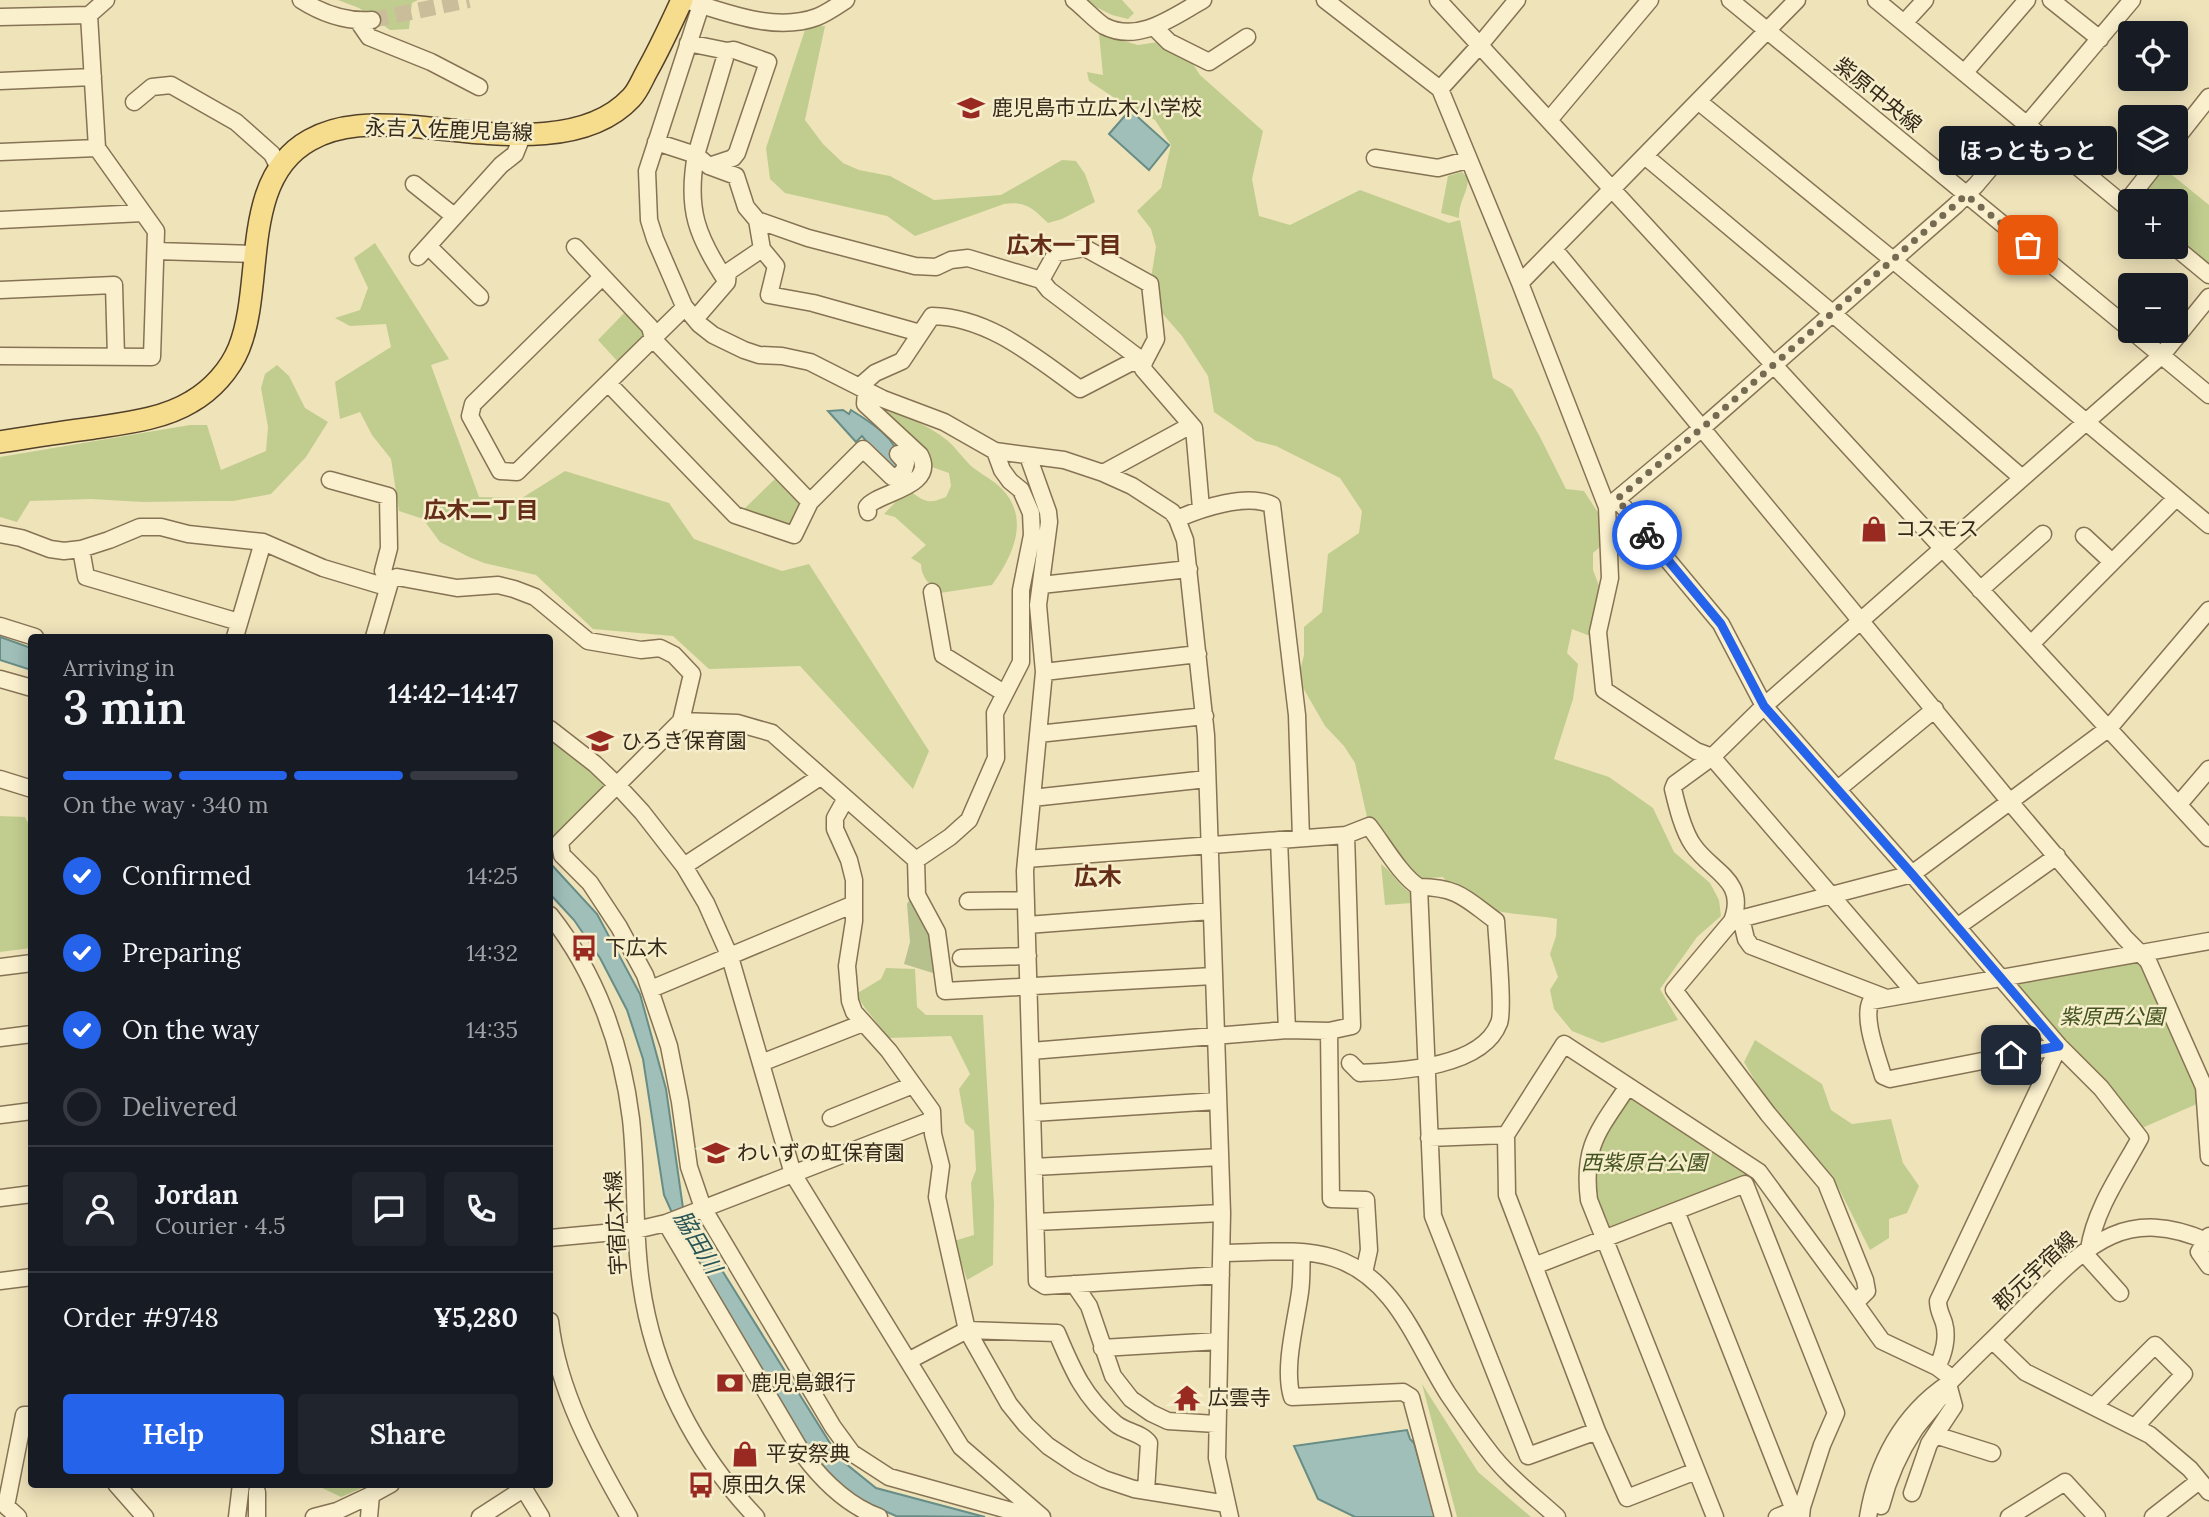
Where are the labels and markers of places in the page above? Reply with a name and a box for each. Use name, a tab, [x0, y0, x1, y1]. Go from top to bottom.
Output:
school or university icon: 鹿児島市立広木小学校	[956, 93, 986, 123]
place label: 鹿児島市立広木小学校	[992, 94, 1202, 121]
callout: ほっともっと	[1939, 126, 2117, 175]
pin	[1998, 215, 2058, 275]
shop icon: コスモス	[1859, 514, 1889, 544]
place label: コスモス	[1895, 515, 1979, 542]
school or university icon: ひろき保育園	[585, 726, 615, 756]
place label: ひろき保育園	[621, 727, 747, 754]
bus stop icon: 下広木	[569, 933, 599, 963]
place label: 下広木	[605, 934, 668, 961]
pin	[1981, 1025, 2041, 1085]
school or university icon: わいずの虹保育園	[701, 1138, 731, 1168]
place label: わいずの虹保育園	[737, 1139, 905, 1166]
bank icon: 鹿児島銀行	[715, 1368, 745, 1398]
place label: 鹿児島銀行	[751, 1369, 856, 1396]
temple icon: 広雲寺	[1172, 1383, 1202, 1413]
place label: 広雲寺	[1208, 1384, 1271, 1411]
shop icon: 平安祭典	[730, 1439, 760, 1469]
place label: 平安祭典	[766, 1440, 850, 1467]
bus stop icon: 原田久保	[686, 1470, 716, 1500]
place label: 原田久保	[722, 1471, 806, 1498]

